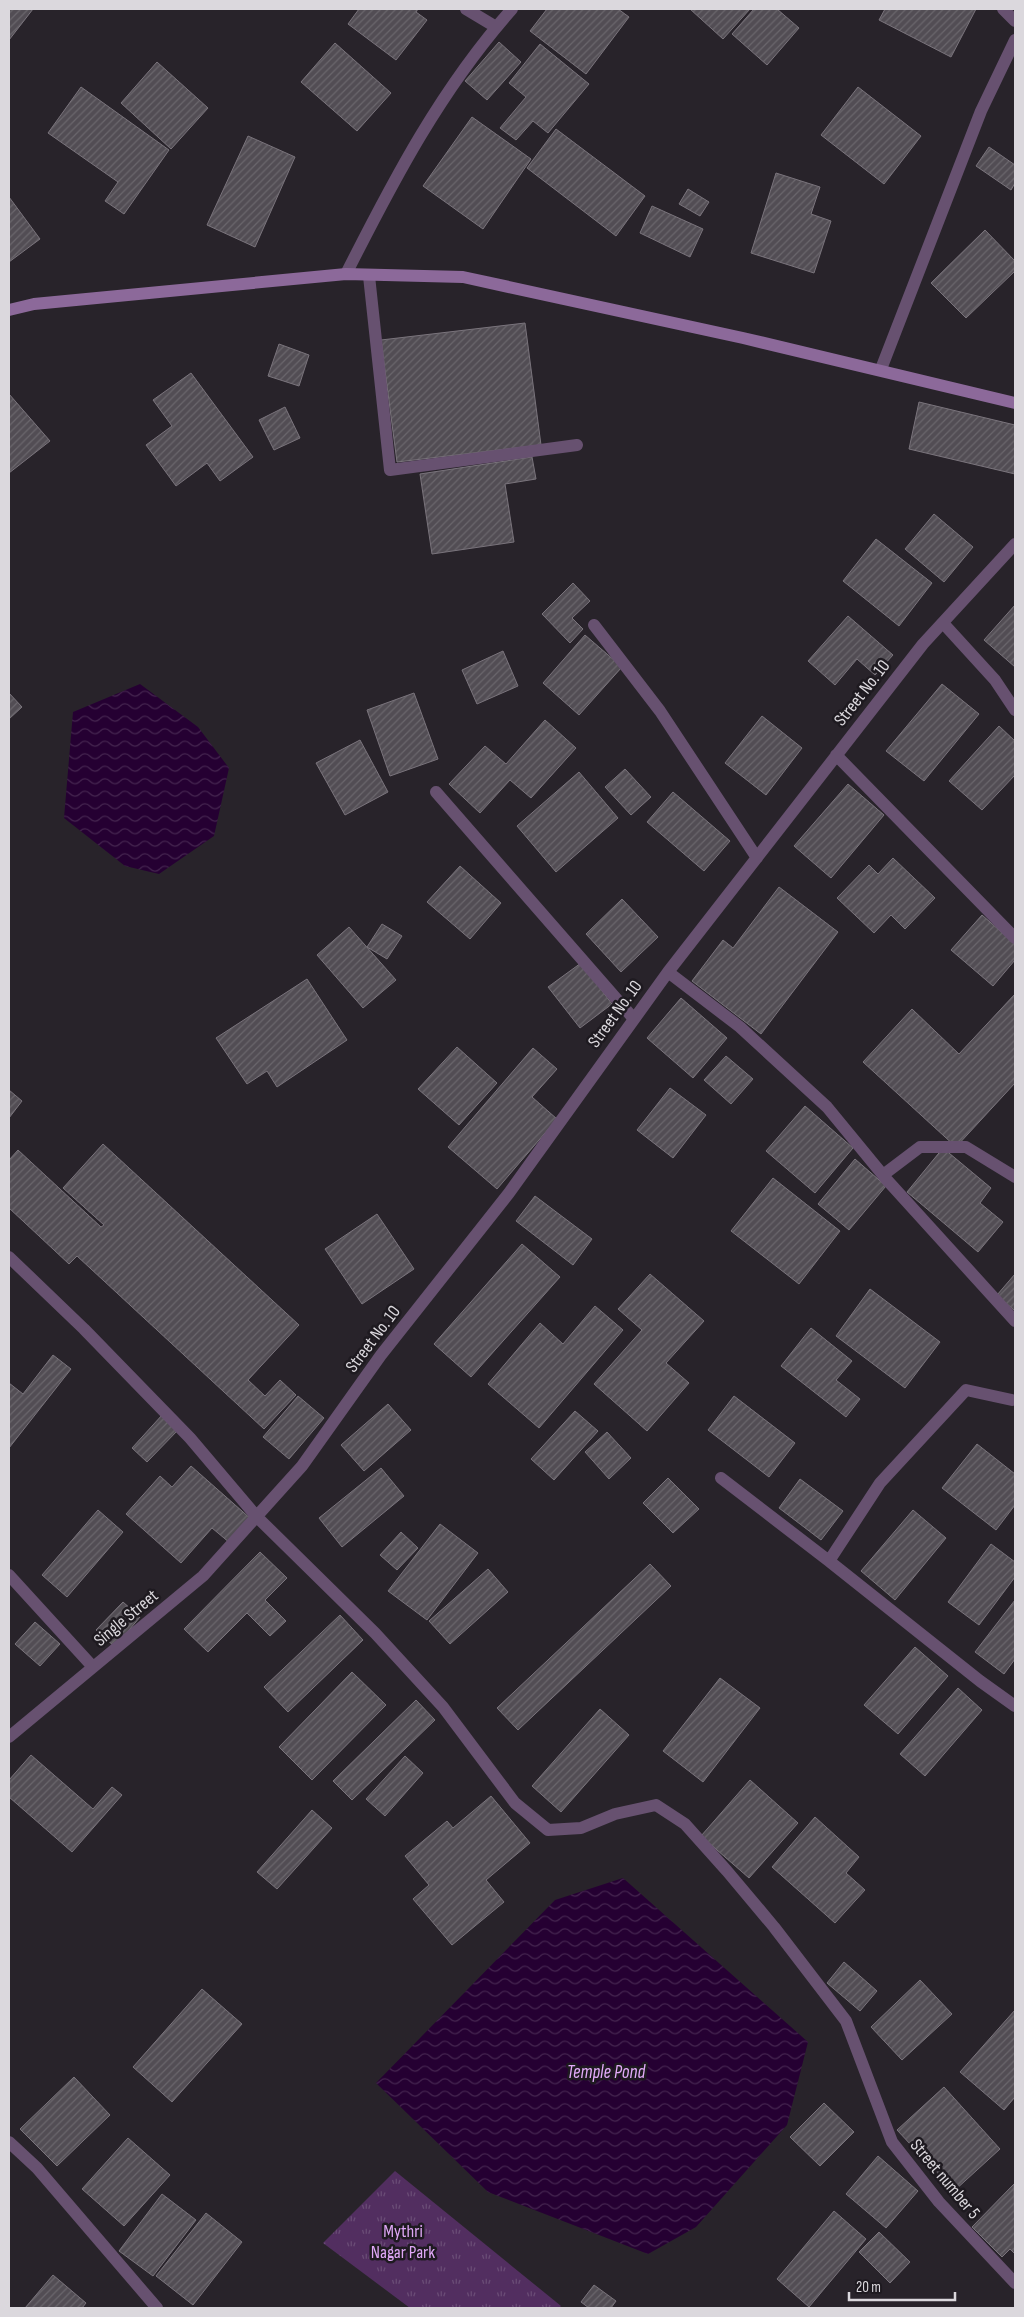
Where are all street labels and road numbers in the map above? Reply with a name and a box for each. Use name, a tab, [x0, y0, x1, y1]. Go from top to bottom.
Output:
street label: Street No. 10	[830, 656, 894, 730]
street label: Street No. 10	[584, 976, 646, 1052]
street label: Street No. 10	[341, 1302, 405, 1376]
street label: Single Street	[90, 1585, 163, 1651]
street label: Street number 5	[906, 2135, 984, 2223]

